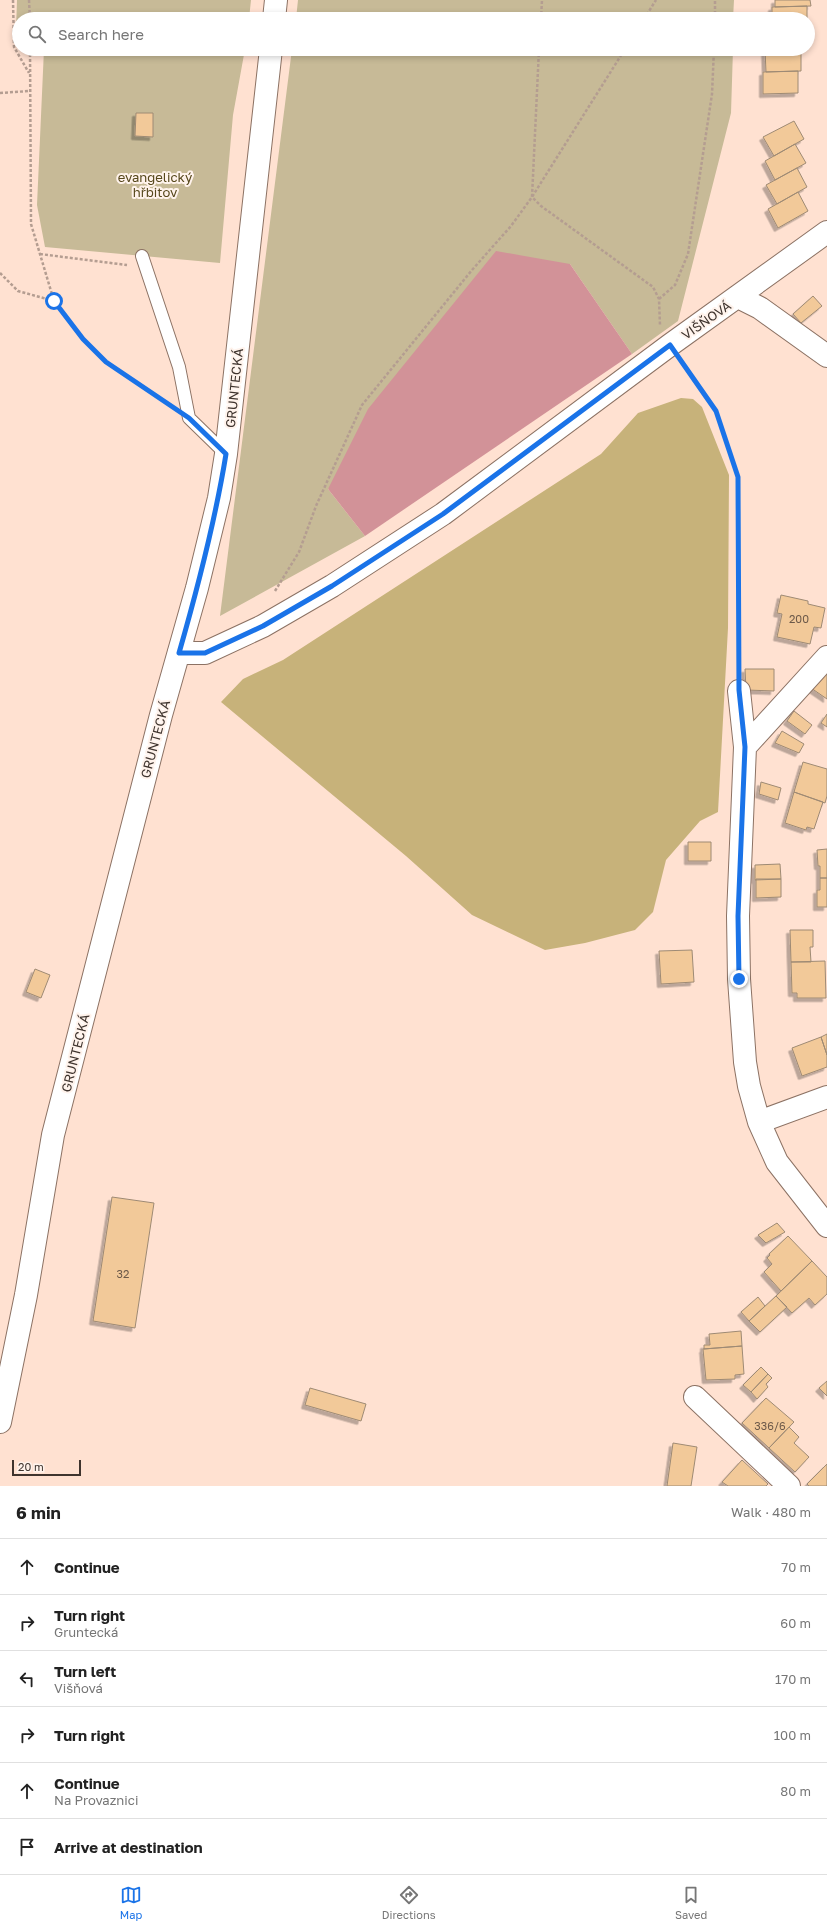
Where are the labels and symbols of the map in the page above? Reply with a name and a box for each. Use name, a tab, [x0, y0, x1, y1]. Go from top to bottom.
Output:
park label: evangelický hřbitov	[118, 169, 193, 200]
route start	[45, 292, 63, 310]
street label: VIŠŇOVÁ	[678, 297, 734, 343]
street label: GRUNTECKÁ	[222, 347, 246, 429]
house number: 200	[789, 612, 809, 625]
street label: GRUNTECKÁ	[137, 698, 173, 780]
route end	[730, 970, 748, 988]
street label: GRUNTECKÁ	[58, 1012, 93, 1094]
house number: 32	[117, 1267, 129, 1280]
house number: 336/6	[754, 1419, 786, 1432]
scale bar	[12, 1458, 81, 1477]

